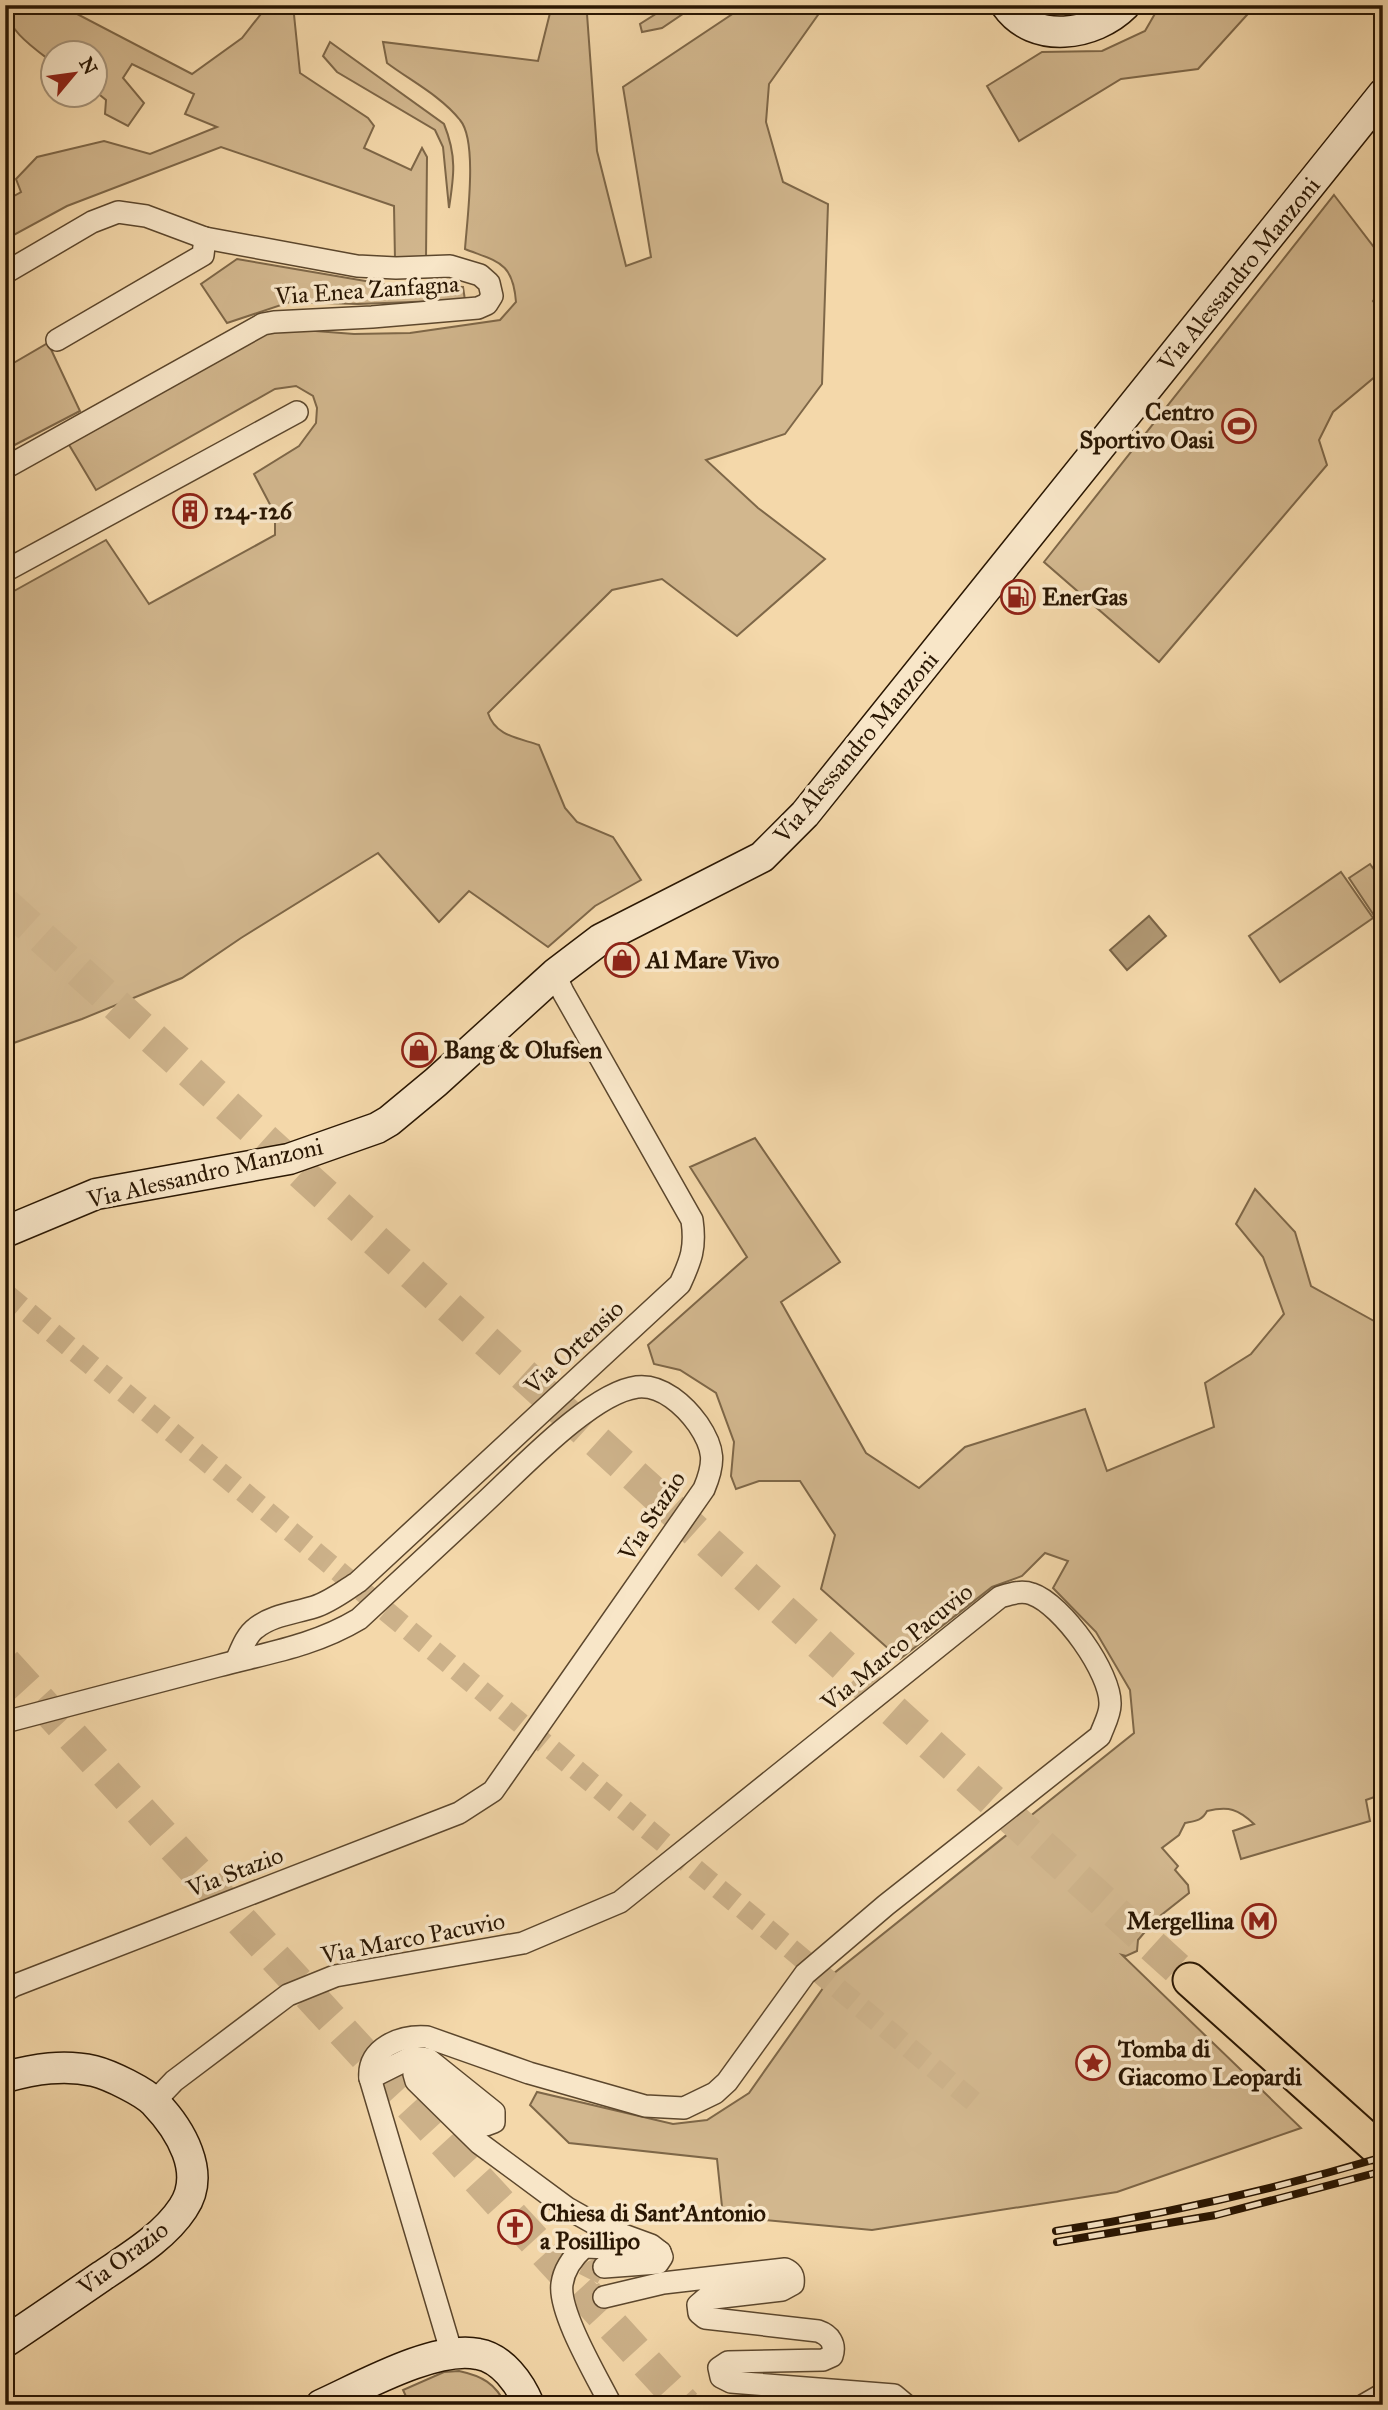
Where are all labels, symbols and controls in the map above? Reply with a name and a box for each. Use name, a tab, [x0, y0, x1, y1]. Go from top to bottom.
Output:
north arrow	[38, 38, 108, 108]
text: N	[74, 53, 102, 79]
street label: Via Alessandro Manzoni	[1151, 171, 1327, 378]
street label: Via Enea Zanfagna	[273, 269, 461, 311]
place label: Centro Sportivo Oasi	[1080, 397, 1214, 455]
sports icon: Centro Sportivo Oasi	[1220, 407, 1258, 445]
building icon: 124-126	[171, 492, 209, 530]
place label: 124-126	[214, 496, 294, 526]
fuel station icon: EnerGas	[999, 578, 1037, 616]
place label: EnerGas	[1042, 582, 1128, 612]
street label: Via Alessandro Manzoni	[766, 645, 945, 850]
shop icon: Al Mare Vivo	[603, 941, 641, 979]
place label: Al Mare Vivo	[644, 945, 779, 975]
shop icon: Bang & Olufsen	[400, 1031, 438, 1069]
place label: Bang & Olufsen	[444, 1035, 602, 1065]
street label: Via Alessandro Manzoni	[83, 1131, 326, 1215]
street label: Via Ortensio	[517, 1293, 630, 1401]
street label: Via Stazio	[611, 1466, 692, 1567]
street label: Via Marco Pacuvio	[814, 1577, 979, 1718]
street label: Via Stazio	[182, 1840, 287, 1904]
metro station icon: Mergellina	[1240, 1902, 1278, 1940]
street label: Via Marco Pacuvio	[318, 1905, 507, 1971]
place label: Mergellina	[1127, 1906, 1235, 1936]
place label: Tomba di Giacomo Leopardi	[1117, 2034, 1302, 2092]
place icon: Tomba di Giacomo Leopardi	[1074, 2044, 1112, 2082]
place label: Chiesa di Sant'Antonio a Posillipo	[540, 2198, 766, 2256]
church icon: Chiesa di Sant'Antonio a Posillipo	[496, 2208, 534, 2246]
street label: Via Orazio	[71, 2214, 174, 2302]

